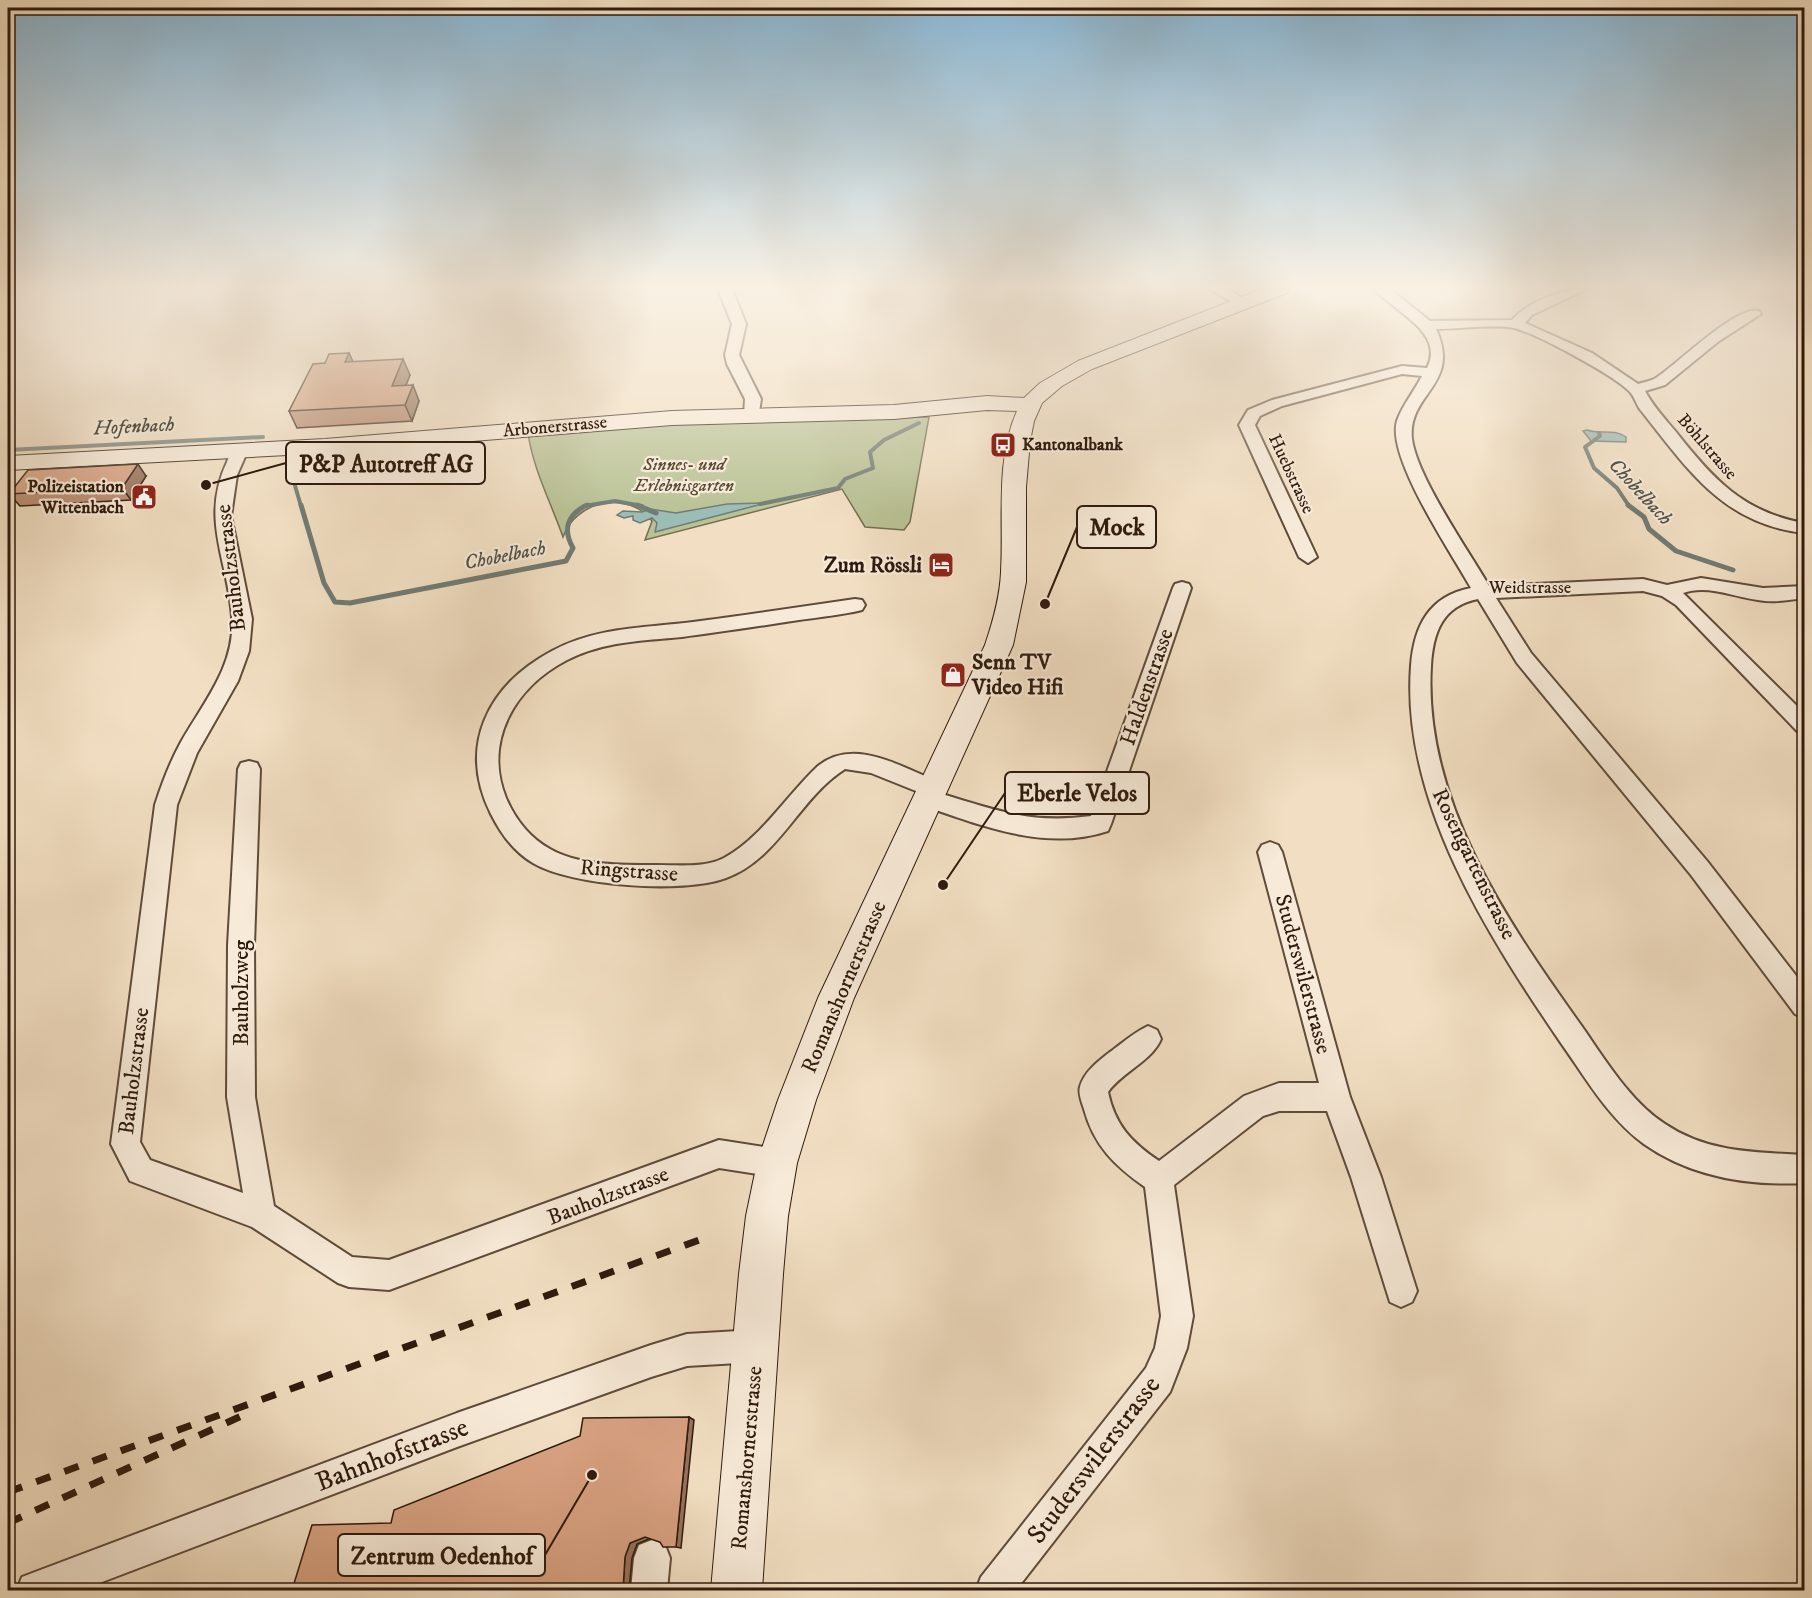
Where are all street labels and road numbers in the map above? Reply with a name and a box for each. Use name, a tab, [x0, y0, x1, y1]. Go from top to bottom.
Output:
street label: Böhlstrasse	[1672, 409, 1742, 485]
street label: Arbonerstrasse	[502, 411, 608, 443]
street label: Huebstrasse	[1263, 431, 1319, 517]
street label: Bauholzstrasse	[210, 503, 252, 633]
street label: Weidstrasse	[1488, 577, 1571, 599]
street label: Haldenstrasse	[1114, 625, 1180, 749]
street label: Rosengartenstrasse	[1426, 784, 1522, 944]
street label: Ringstrasse	[579, 854, 679, 888]
street label: Studerswilerstrasse	[1269, 891, 1337, 1057]
street label: Romanshornerstrasse	[795, 897, 893, 1077]
street label: Bauholzweg	[228, 940, 255, 1046]
street label: Bauholzstrasse	[113, 1006, 155, 1136]
street label: Bauholzstrasse	[543, 1160, 673, 1232]
street label: Romanshornerstrasse	[726, 1365, 768, 1551]
street label: Studerswilerstrasse	[1020, 1369, 1168, 1551]
street label: Bahnhofstrasse	[311, 1410, 473, 1500]

